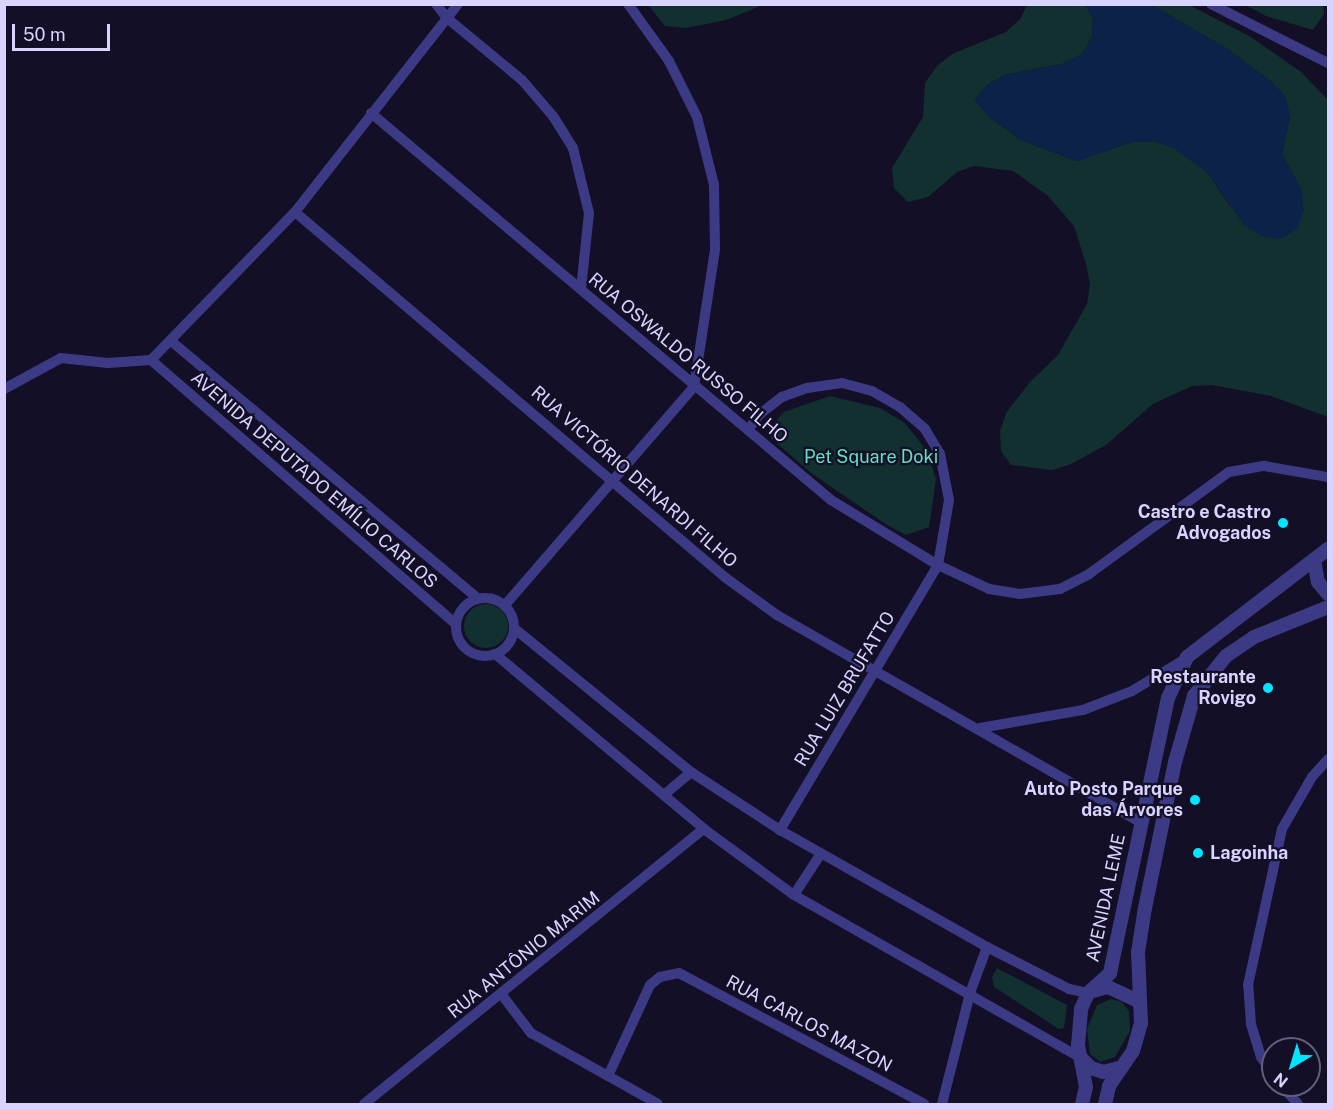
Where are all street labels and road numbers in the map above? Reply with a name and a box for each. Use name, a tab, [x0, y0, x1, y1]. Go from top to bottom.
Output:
street label: RUA OSWALDO RUSSO FILHO	[584, 268, 792, 448]
street label: AVENIDA DEPUTADO EMÍLIO CARLOS	[186, 367, 442, 593]
street label: RUA VICTÓRIO DENARDI FILHO	[526, 381, 742, 573]
street label: RUA LUIZ BRUFATTO	[790, 608, 900, 770]
street label: AVENIDA LEME	[1082, 832, 1130, 964]
street label: RUA ANTÔNIO MARIM	[444, 887, 604, 1023]
street label: RUA CARLOS MAZON	[722, 971, 896, 1077]

